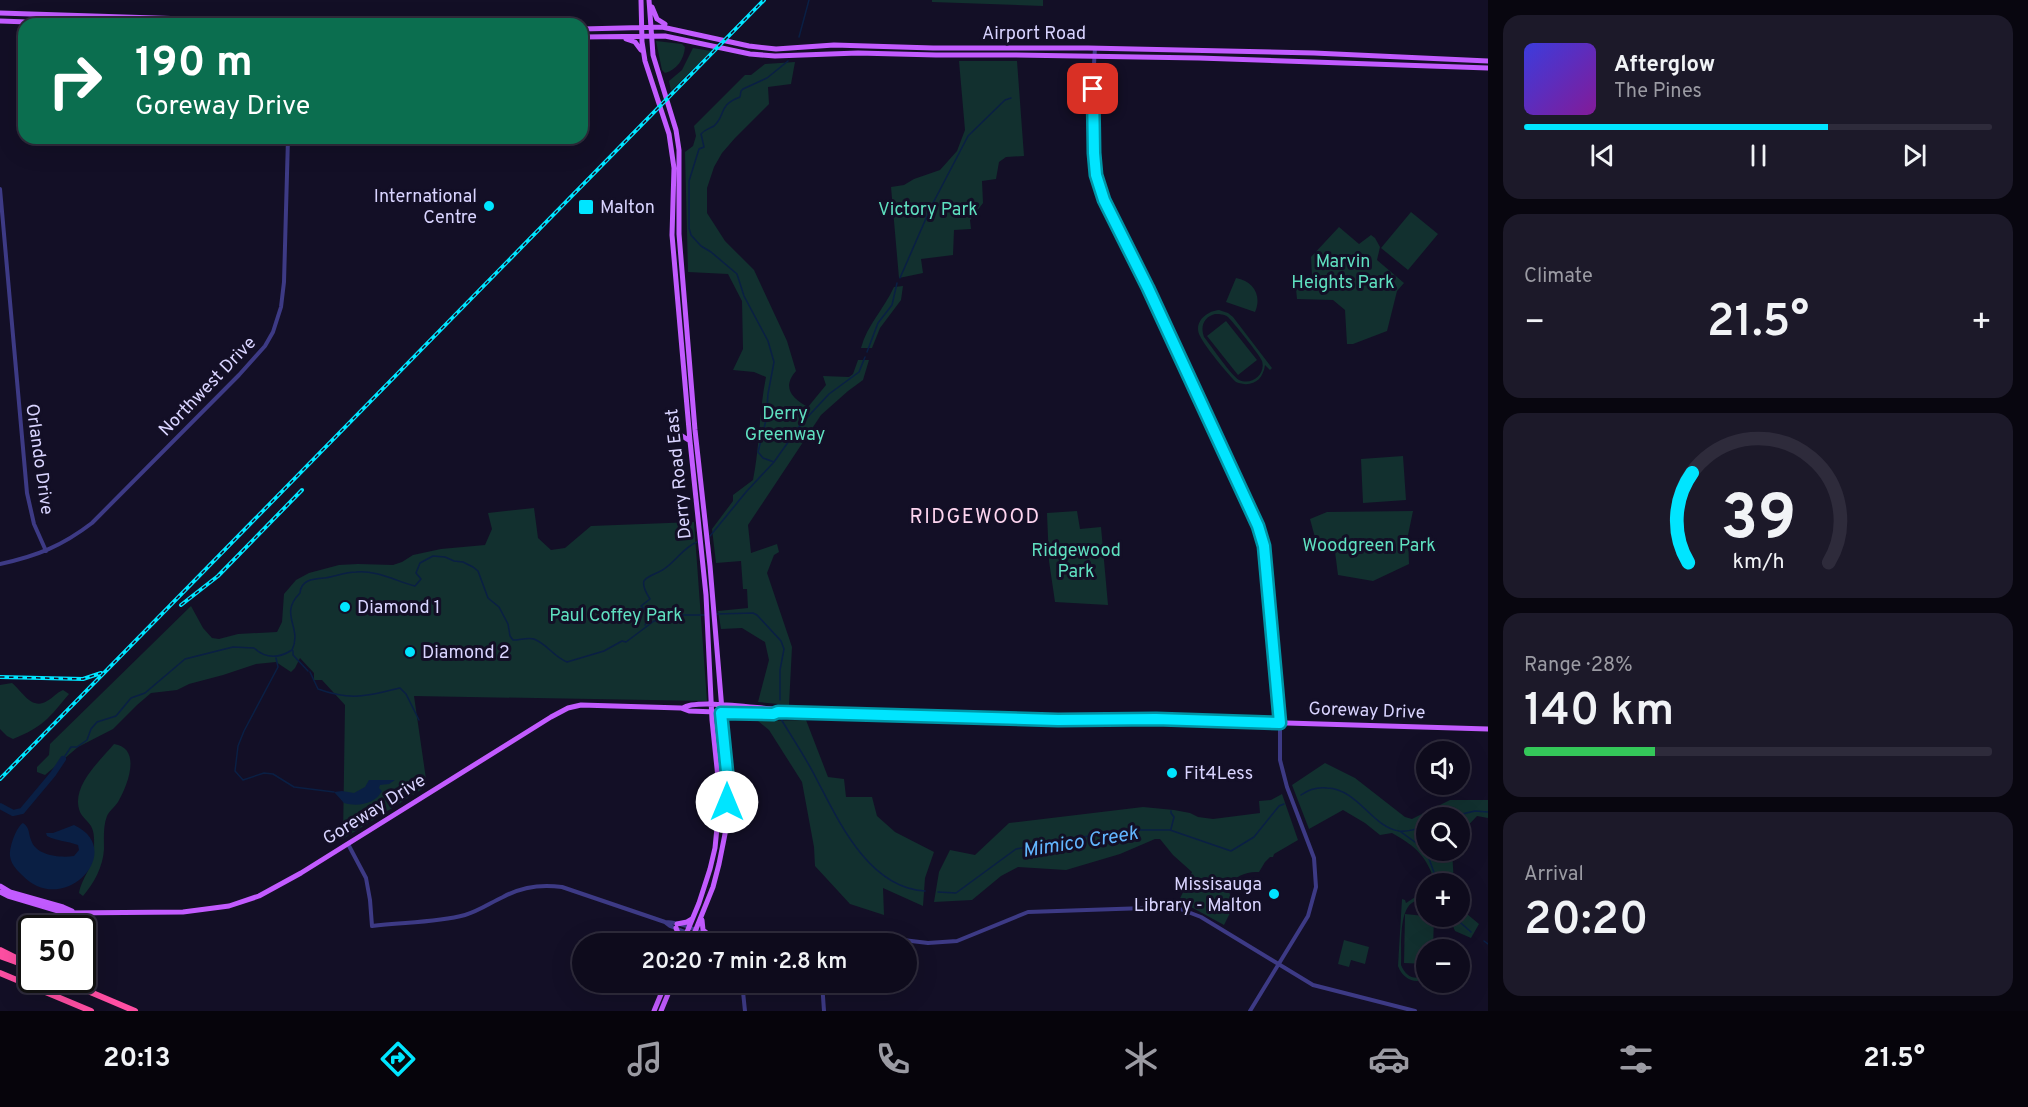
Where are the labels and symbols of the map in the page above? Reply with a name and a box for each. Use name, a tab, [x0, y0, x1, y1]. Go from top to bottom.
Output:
street label: Airport Road	[982, 23, 1086, 46]
pin	[1067, 63, 1118, 114]
place label: International Centre	[374, 186, 477, 230]
place label: Malton	[600, 197, 655, 220]
marker: Malton	[577, 198, 595, 216]
marker: International Centre	[482, 199, 496, 213]
park label: Victory Park	[878, 199, 978, 222]
park label: Marvin Heights Park	[1291, 251, 1395, 295]
street label: Northwest Drive	[154, 332, 262, 442]
street label: Orlando Drive	[19, 402, 58, 516]
park label: Derry Greenway	[745, 403, 825, 447]
street label: Derry Road East	[661, 408, 698, 540]
district label: RIDGEWOOD	[909, 505, 1041, 531]
park label: Woodgreen Park	[1302, 535, 1436, 558]
park label: Ridgewood Park	[1031, 540, 1121, 584]
place label: Diamond 1	[357, 597, 441, 620]
marker: Diamond 1	[338, 600, 352, 614]
park label: Paul Coffey Park	[549, 605, 683, 628]
place label: Diamond 2	[422, 642, 510, 665]
marker: Diamond 2	[403, 645, 417, 659]
street label: Goreway Drive	[1308, 698, 1426, 725]
place label: Fit4Less	[1184, 763, 1253, 786]
marker: Fit4Less	[1165, 766, 1179, 780]
street label: Goreway Drive	[319, 770, 430, 851]
position arrow	[695, 770, 759, 834]
water label: Mimico Creek	[1021, 821, 1141, 865]
place label: Missisauga Library - Malton	[1134, 874, 1262, 918]
marker: Missisauga Library - Malton	[1267, 887, 1281, 901]
speed limit sign: 50	[18, 915, 96, 993]

